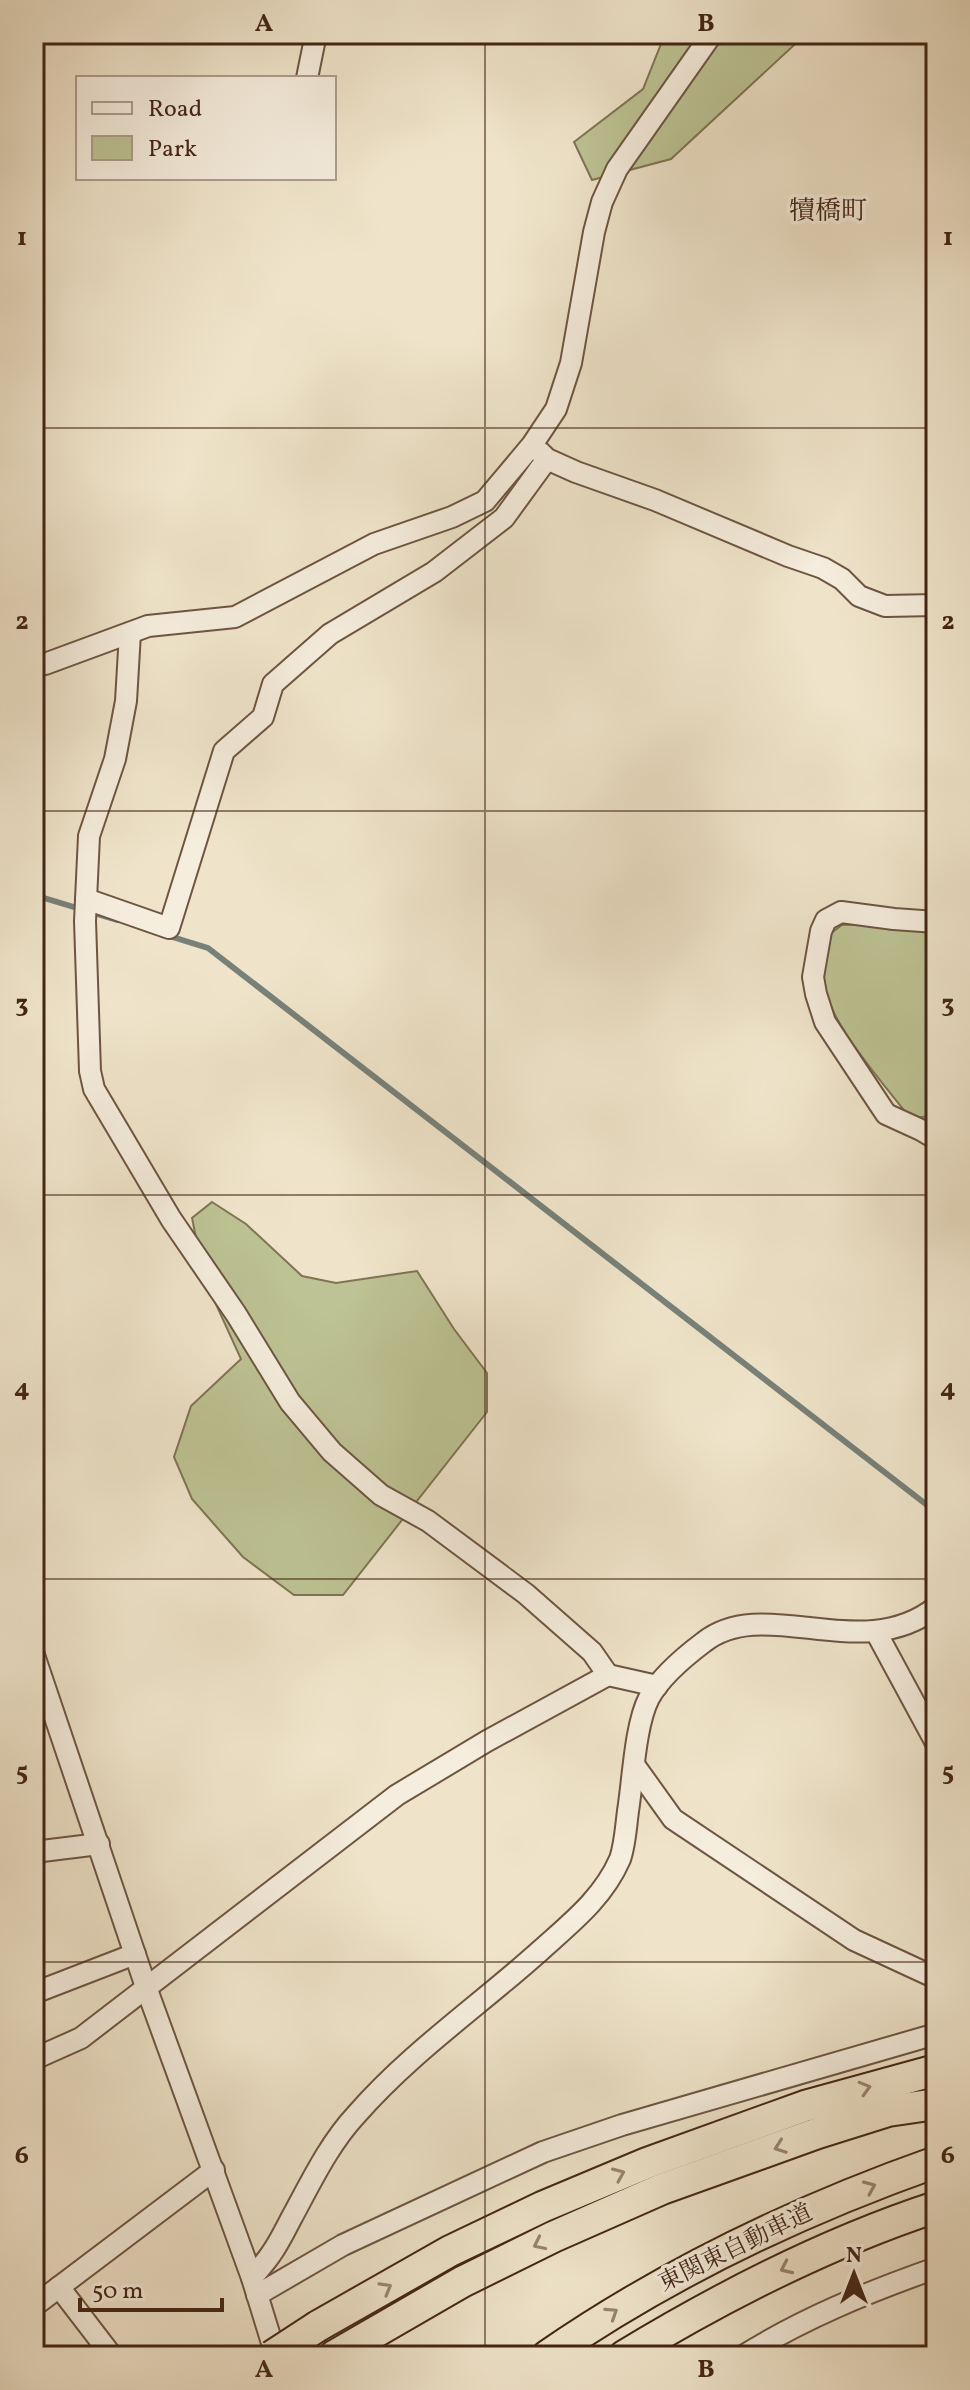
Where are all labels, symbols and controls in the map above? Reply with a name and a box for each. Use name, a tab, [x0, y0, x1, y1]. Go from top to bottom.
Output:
text: A	[255, 6, 274, 42]
text: B	[697, 6, 715, 42]
legend	[76, 76, 336, 180]
text: Road	[148, 93, 202, 127]
text: Park	[148, 133, 197, 167]
district label: 犢橋町	[789, 194, 867, 230]
text: 1	[17, 220, 27, 256]
text: 1	[943, 220, 953, 256]
text: 2	[15, 604, 29, 640]
text: 2	[941, 604, 955, 640]
text: 3	[15, 987, 29, 1023]
text: 3	[941, 987, 955, 1023]
text: 4	[14, 1371, 30, 1407]
text: 4	[940, 1371, 956, 1407]
text: 5	[16, 1755, 28, 1791]
text: 5	[942, 1755, 954, 1791]
one-way arrow	[857, 2081, 871, 2098]
one-way arrow	[774, 2137, 788, 2154]
text: 6	[15, 2138, 29, 2174]
text: 6	[941, 2138, 955, 2174]
one-way arrow	[611, 2168, 626, 2184]
one-way arrow	[862, 2180, 876, 2196]
street label: 東関東自動車道	[653, 2197, 819, 2301]
one-way arrow	[533, 2234, 548, 2249]
north arrow	[814, 2234, 894, 2314]
text: N	[846, 2241, 862, 2272]
one-way arrow	[780, 2258, 794, 2274]
scale bar	[80, 2262, 222, 2312]
text: 50 m	[92, 2275, 144, 2309]
one-way arrow	[377, 2282, 391, 2298]
one-way arrow	[603, 2308, 618, 2323]
text: A	[255, 2352, 274, 2388]
text: B	[697, 2352, 715, 2388]

